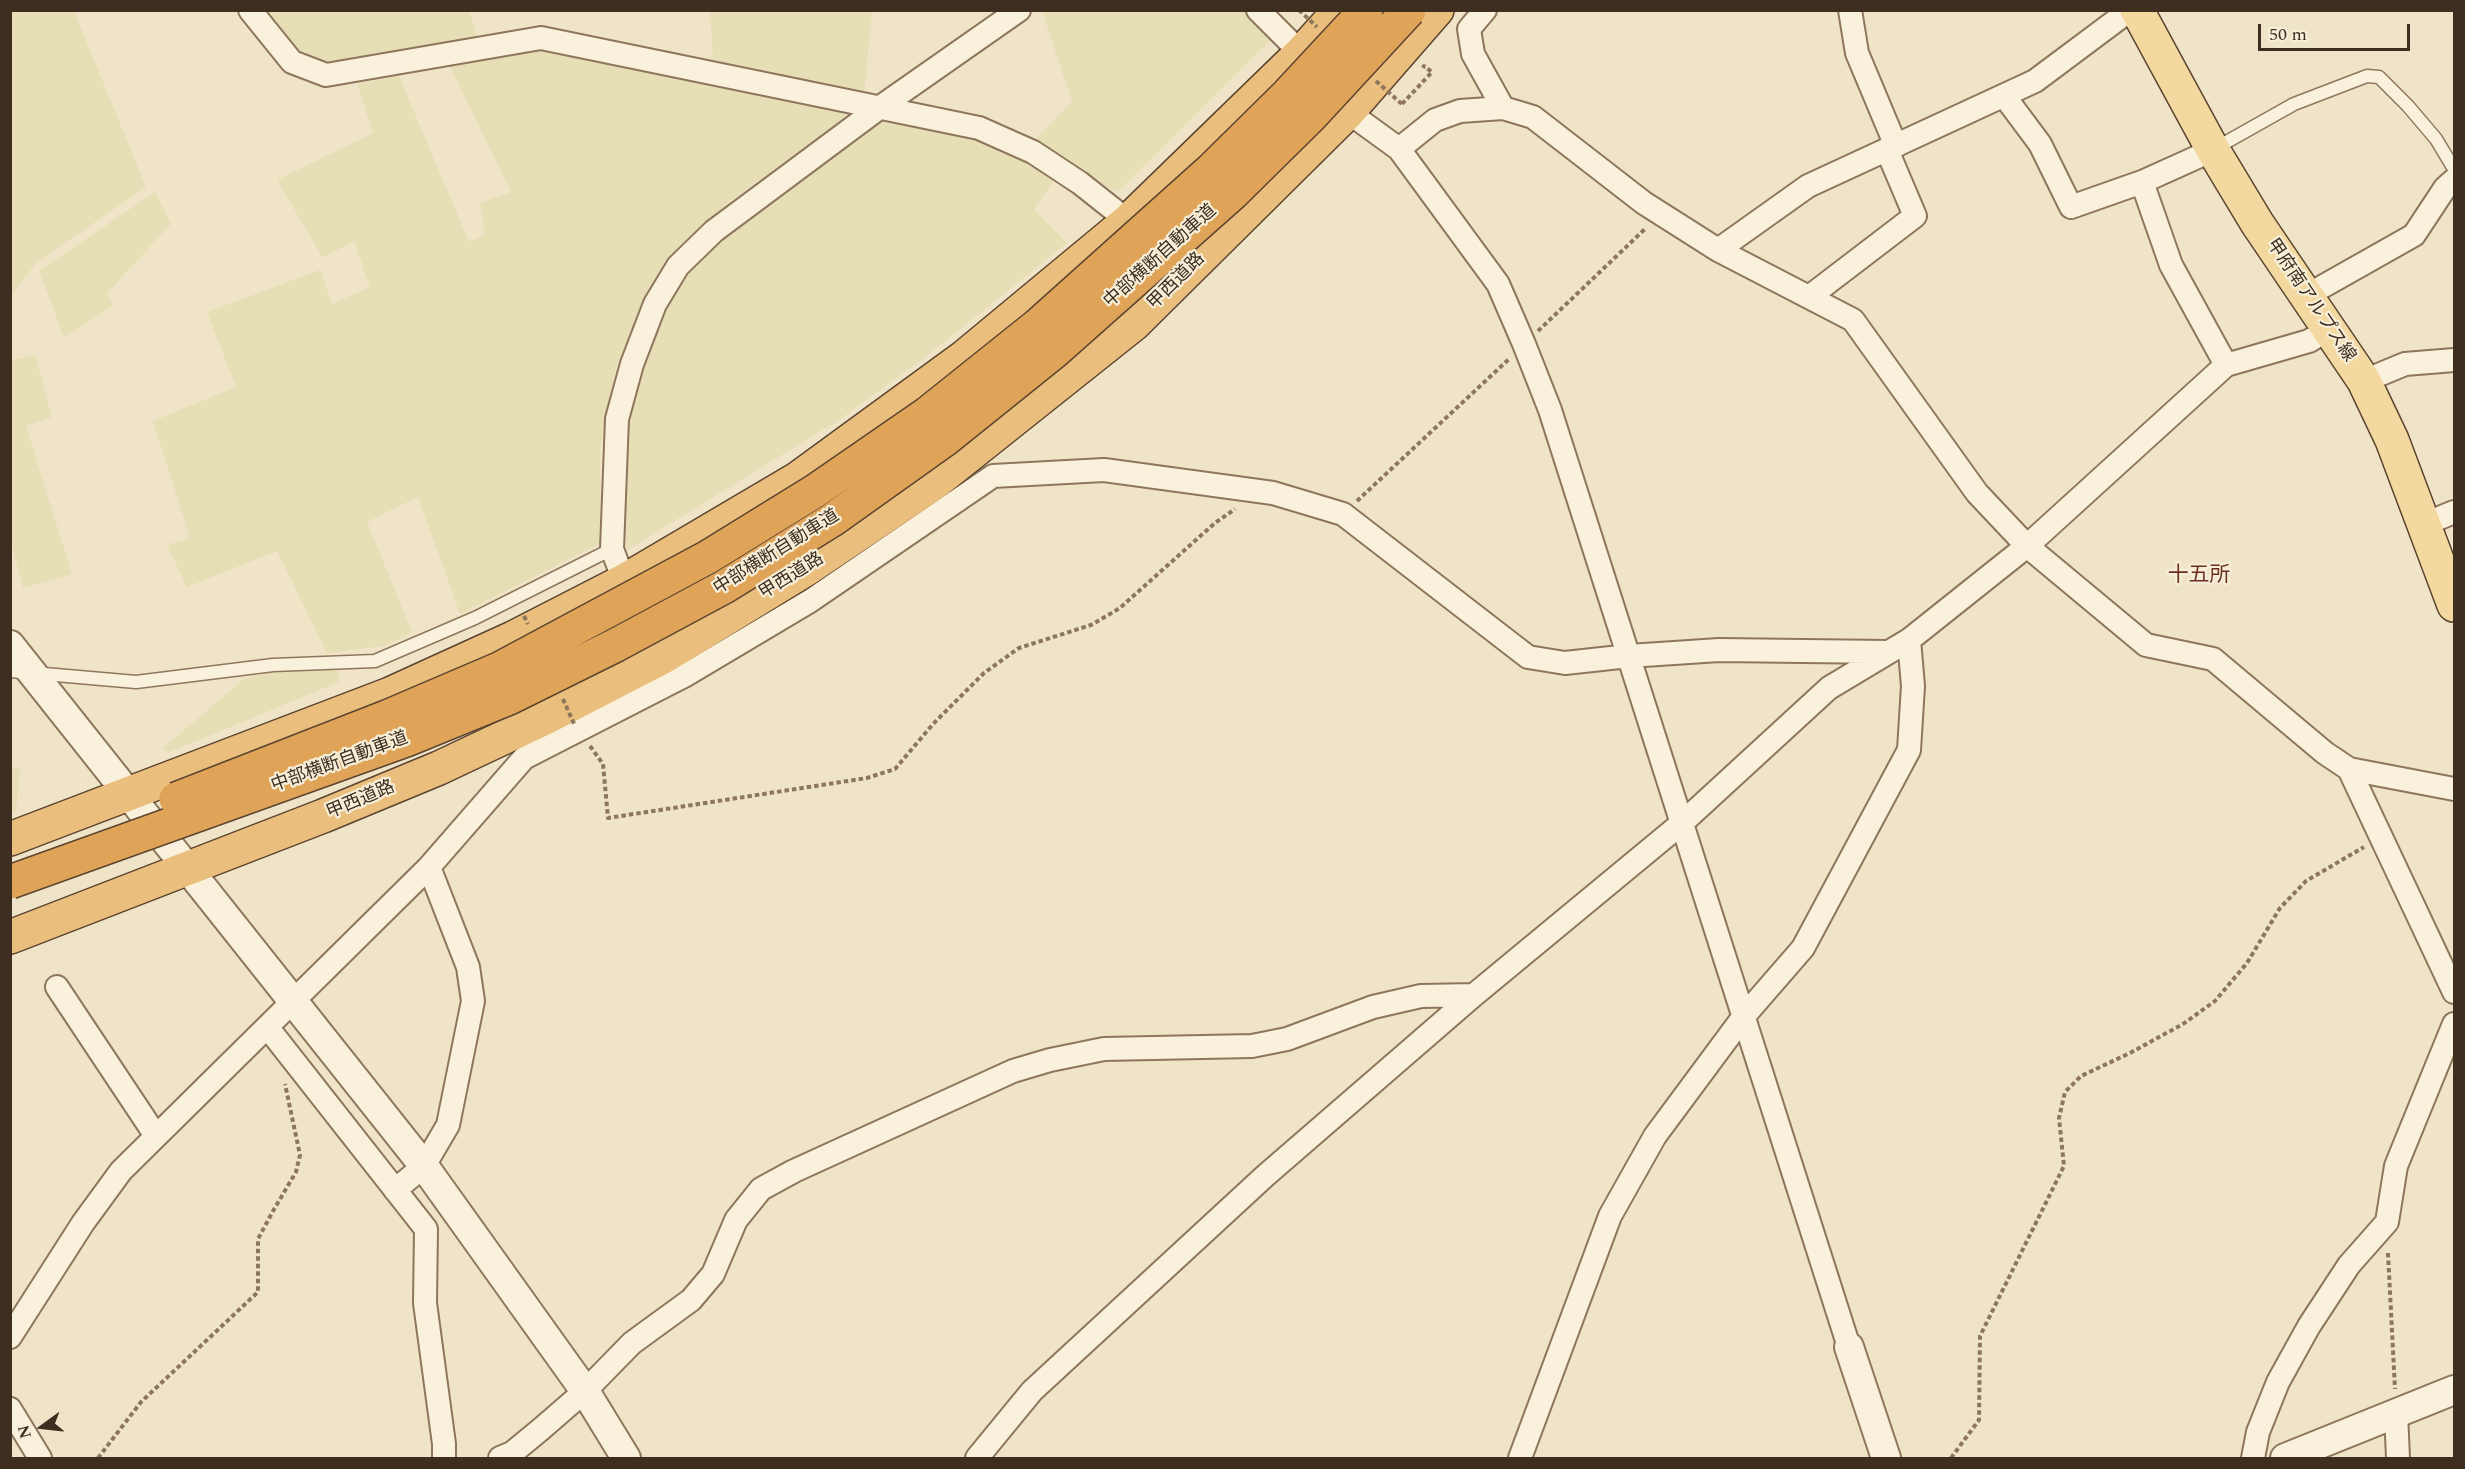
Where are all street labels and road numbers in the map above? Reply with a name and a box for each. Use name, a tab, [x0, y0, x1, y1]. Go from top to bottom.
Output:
street label: 中部横断自動車道	[1100, 201, 1222, 313]
street label: 甲府南アルプス線	[2261, 235, 2359, 367]
street label: 甲西道路	[1144, 249, 1210, 315]
street label: 中部横断自動車道	[710, 506, 844, 600]
street label: 甲西道路	[756, 549, 828, 605]
street label: 中部横断自動車道	[269, 728, 411, 798]
street label: 甲西道路	[324, 777, 398, 825]

